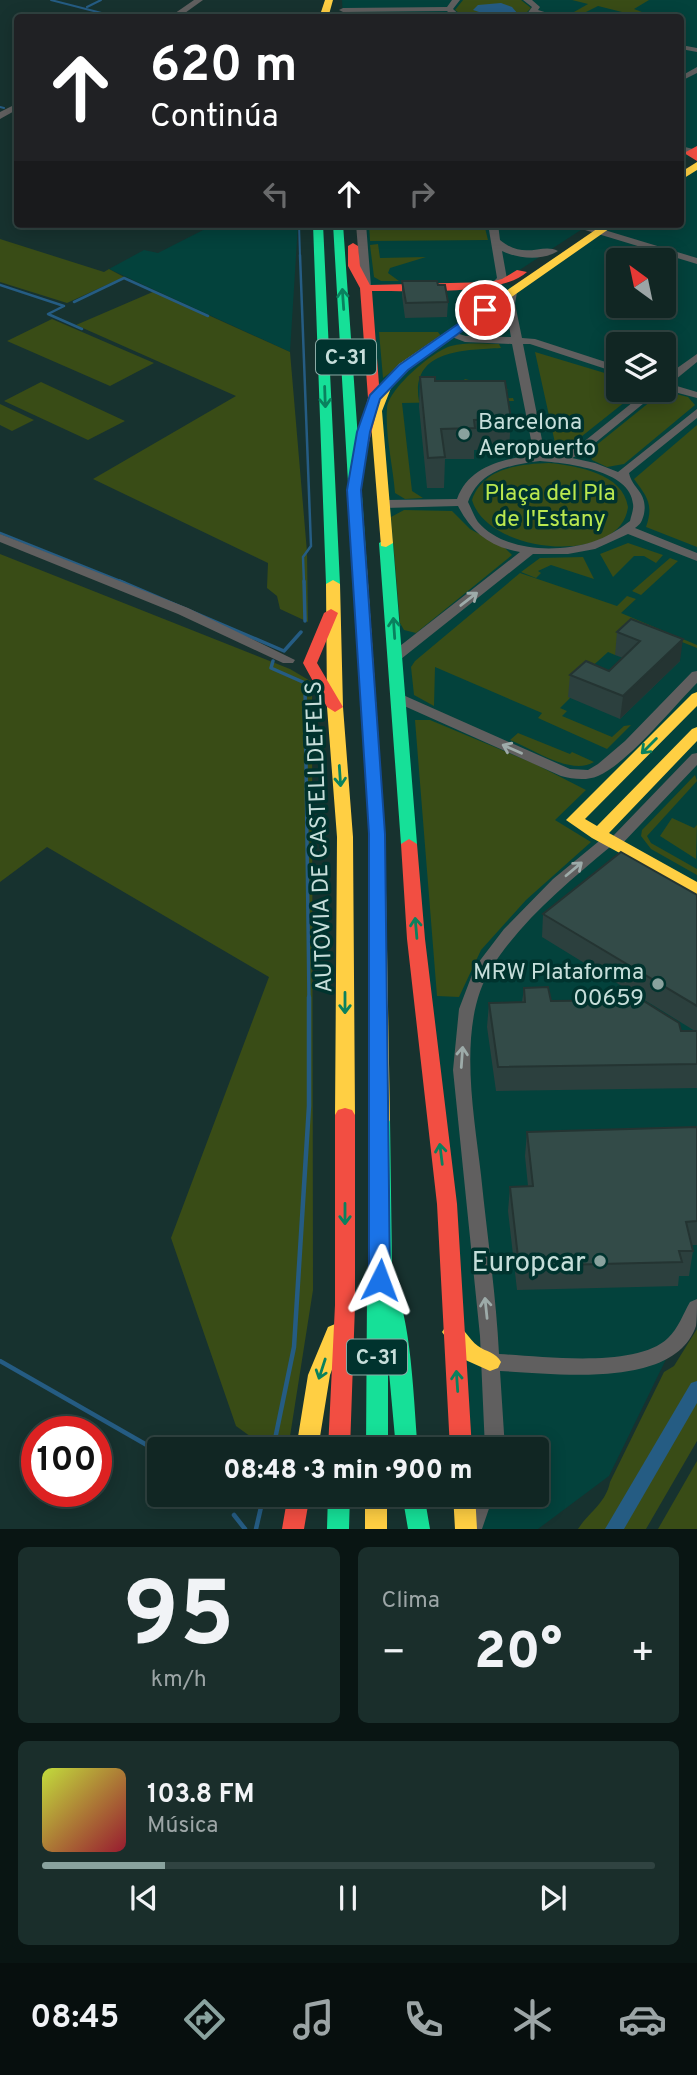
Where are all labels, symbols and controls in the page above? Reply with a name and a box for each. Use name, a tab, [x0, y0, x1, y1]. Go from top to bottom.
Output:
text: 620 m	[150, 37, 297, 99]
icon: ahead	[35, 42, 126, 133]
text: Continúa	[150, 98, 279, 138]
icon: left	[257, 175, 295, 213]
icon: ahead	[330, 175, 368, 213]
icon: right	[403, 175, 441, 213]
north arrow	[606, 248, 676, 318]
map controls	[606, 248, 676, 402]
pin	[455, 280, 515, 340]
one-way arrow	[336, 288, 349, 311]
icon: arrive	[466, 291, 504, 329]
button: layers	[606, 332, 676, 402]
road number: C-31	[316, 340, 376, 374]
one-way arrow	[318, 385, 331, 408]
place label: Barcelona Aeropuerto	[478, 409, 596, 464]
marker: Barcelona Aeropuerto	[456, 426, 472, 442]
park label: Plaça del Pla de l'Estany	[484, 480, 616, 535]
one-way arrow	[459, 591, 477, 606]
one-way arrow	[387, 617, 400, 640]
street label: AUTOVIA DE CASTELLDEFELS	[301, 680, 340, 993]
one-way arrow	[640, 737, 657, 754]
one-way arrow	[501, 742, 523, 755]
one-way arrow	[334, 764, 347, 786]
one-way arrow	[565, 861, 583, 877]
one-way arrow	[409, 917, 422, 940]
place label: MRW Plataforma 00659	[473, 959, 644, 1014]
marker: MRW Plataforma 00659	[650, 976, 666, 992]
one-way arrow	[338, 991, 352, 1014]
one-way arrow	[455, 1046, 468, 1069]
one-way arrow	[435, 1143, 448, 1166]
one-way arrow	[338, 1202, 352, 1225]
position arrow	[343, 1243, 417, 1317]
place label: Europcar	[472, 1246, 586, 1282]
marker: Europcar	[592, 1253, 608, 1269]
one-way arrow	[479, 1297, 492, 1319]
road number: C-31	[347, 1340, 407, 1374]
one-way arrow	[314, 1358, 327, 1380]
one-way arrow	[450, 1370, 463, 1393]
speed limit sign: 100	[21, 1416, 112, 1507]
text: 08:48 · 3 min · 900 m	[223, 1455, 473, 1488]
text: 95	[123, 1563, 235, 1678]
text: Clima	[382, 1587, 440, 1616]
text: 20°	[474, 1621, 562, 1687]
text: −	[382, 1630, 406, 1679]
text: +	[630, 1630, 655, 1679]
text: km/h	[151, 1666, 207, 1695]
text: 103.8 FM	[147, 1779, 255, 1812]
text: Música	[147, 1812, 218, 1841]
icon: previous	[125, 1879, 163, 1917]
icon: pause	[329, 1879, 367, 1917]
icon: next	[534, 1879, 572, 1917]
icon: directions	[180, 1995, 229, 2044]
icon: music	[289, 1995, 338, 2044]
icon: phone	[399, 1995, 448, 2044]
icon: climate	[508, 1995, 557, 2044]
icon: car	[618, 1995, 667, 2044]
text: 08:45	[30, 1999, 119, 2039]

